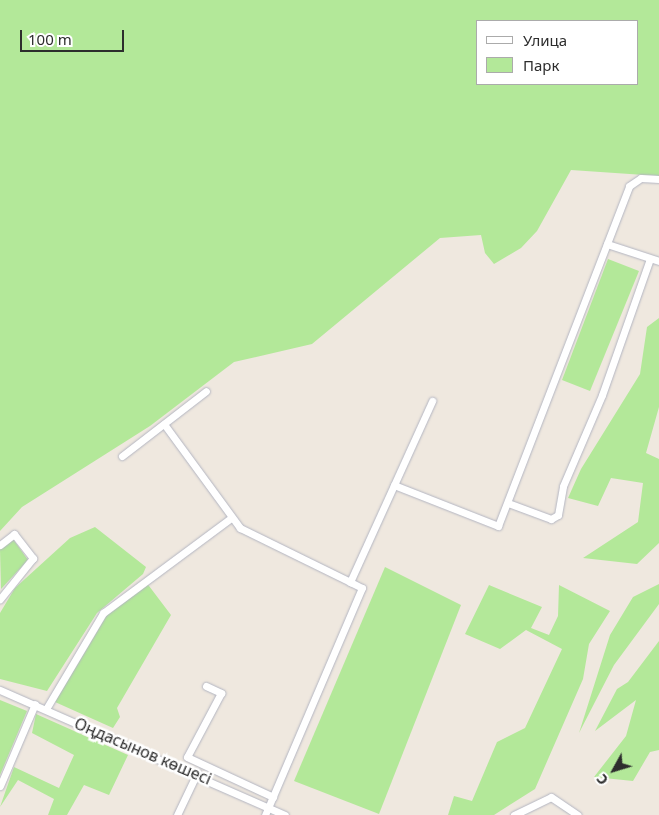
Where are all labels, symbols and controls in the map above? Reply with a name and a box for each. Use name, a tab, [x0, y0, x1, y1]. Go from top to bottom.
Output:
scale bar	[22, 20, 126, 52]
legend	[477, 20, 639, 85]
text: 100 m	[28, 29, 72, 49]
text: Улица	[523, 30, 567, 50]
text: Парк	[523, 55, 559, 75]
street label: Оңдасынов көшесі	[72, 713, 214, 789]
north arrow	[589, 745, 639, 795]
text: С	[592, 770, 612, 789]

